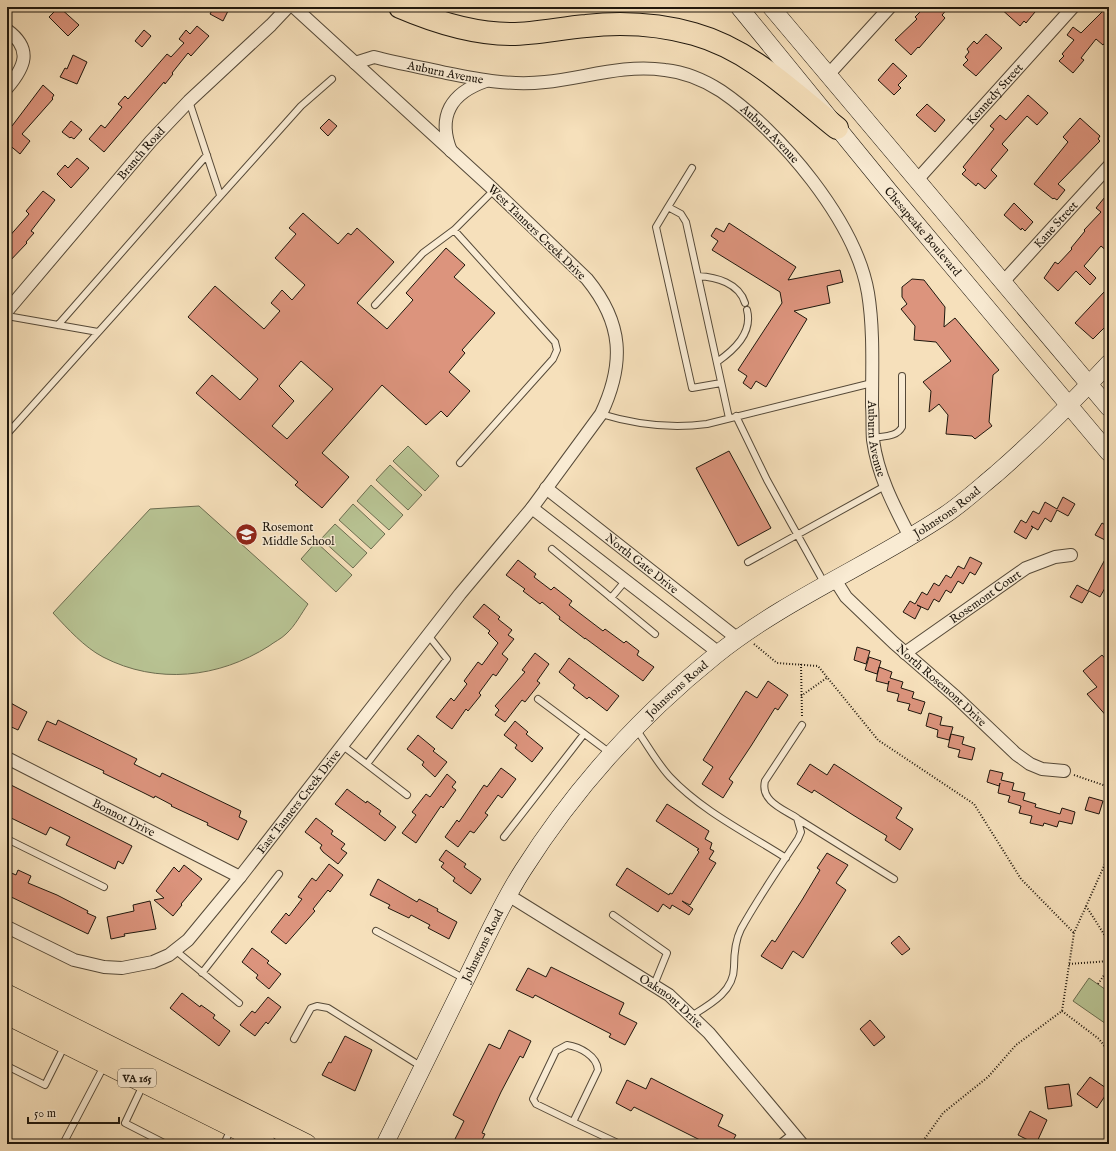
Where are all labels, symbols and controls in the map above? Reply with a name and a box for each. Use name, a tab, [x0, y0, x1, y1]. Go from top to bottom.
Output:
street label: Auburn Avenue	[405, 58, 485, 88]
street label: Kennedy Street	[964, 60, 1026, 128]
street label: Auburn Avenue	[736, 101, 802, 167]
street label: Branch Road	[114, 124, 169, 183]
street label: West Tanners Creek Drive	[484, 182, 589, 284]
street label: Chesapeake Boulevard	[881, 184, 965, 280]
street label: Kane Street	[1031, 198, 1081, 251]
street label: Auburn Avenue	[864, 399, 889, 479]
street label: Johnstons Road	[909, 483, 984, 543]
place label: Rosemont Middle School	[262, 520, 335, 549]
school or university icon: Rosemont Middle School	[234, 521, 260, 547]
street label: North Gate Drive	[602, 530, 682, 598]
street label: Rosemont Court	[947, 567, 1024, 627]
street label: North Rosemont Drive	[893, 641, 990, 730]
street label: Johnstons Road	[641, 657, 712, 724]
street label: East Tanners Creek Drive	[254, 746, 345, 857]
street label: Bonnot Drive	[90, 796, 158, 840]
street label: Johnstons Road	[458, 907, 507, 987]
street label: Oakmont Drive	[636, 971, 707, 1032]
road number: VA 165	[118, 1069, 156, 1087]
scale bar	[28, 1099, 119, 1125]
text: 50 m	[34, 1106, 56, 1121]

